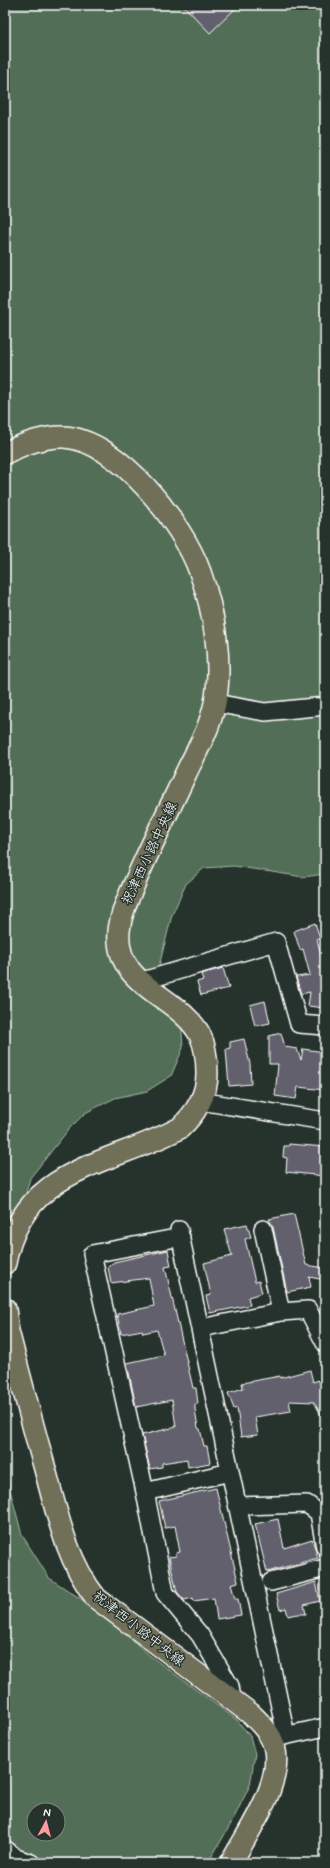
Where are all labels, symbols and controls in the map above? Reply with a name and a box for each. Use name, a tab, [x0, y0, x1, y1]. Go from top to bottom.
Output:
street label: 祝津西小路中央線	[118, 799, 182, 908]
street label: 祝津西小路中央線	[89, 1587, 188, 1670]
north arrow	[26, 1802, 66, 1842]
text: N	[43, 1806, 52, 1820]

